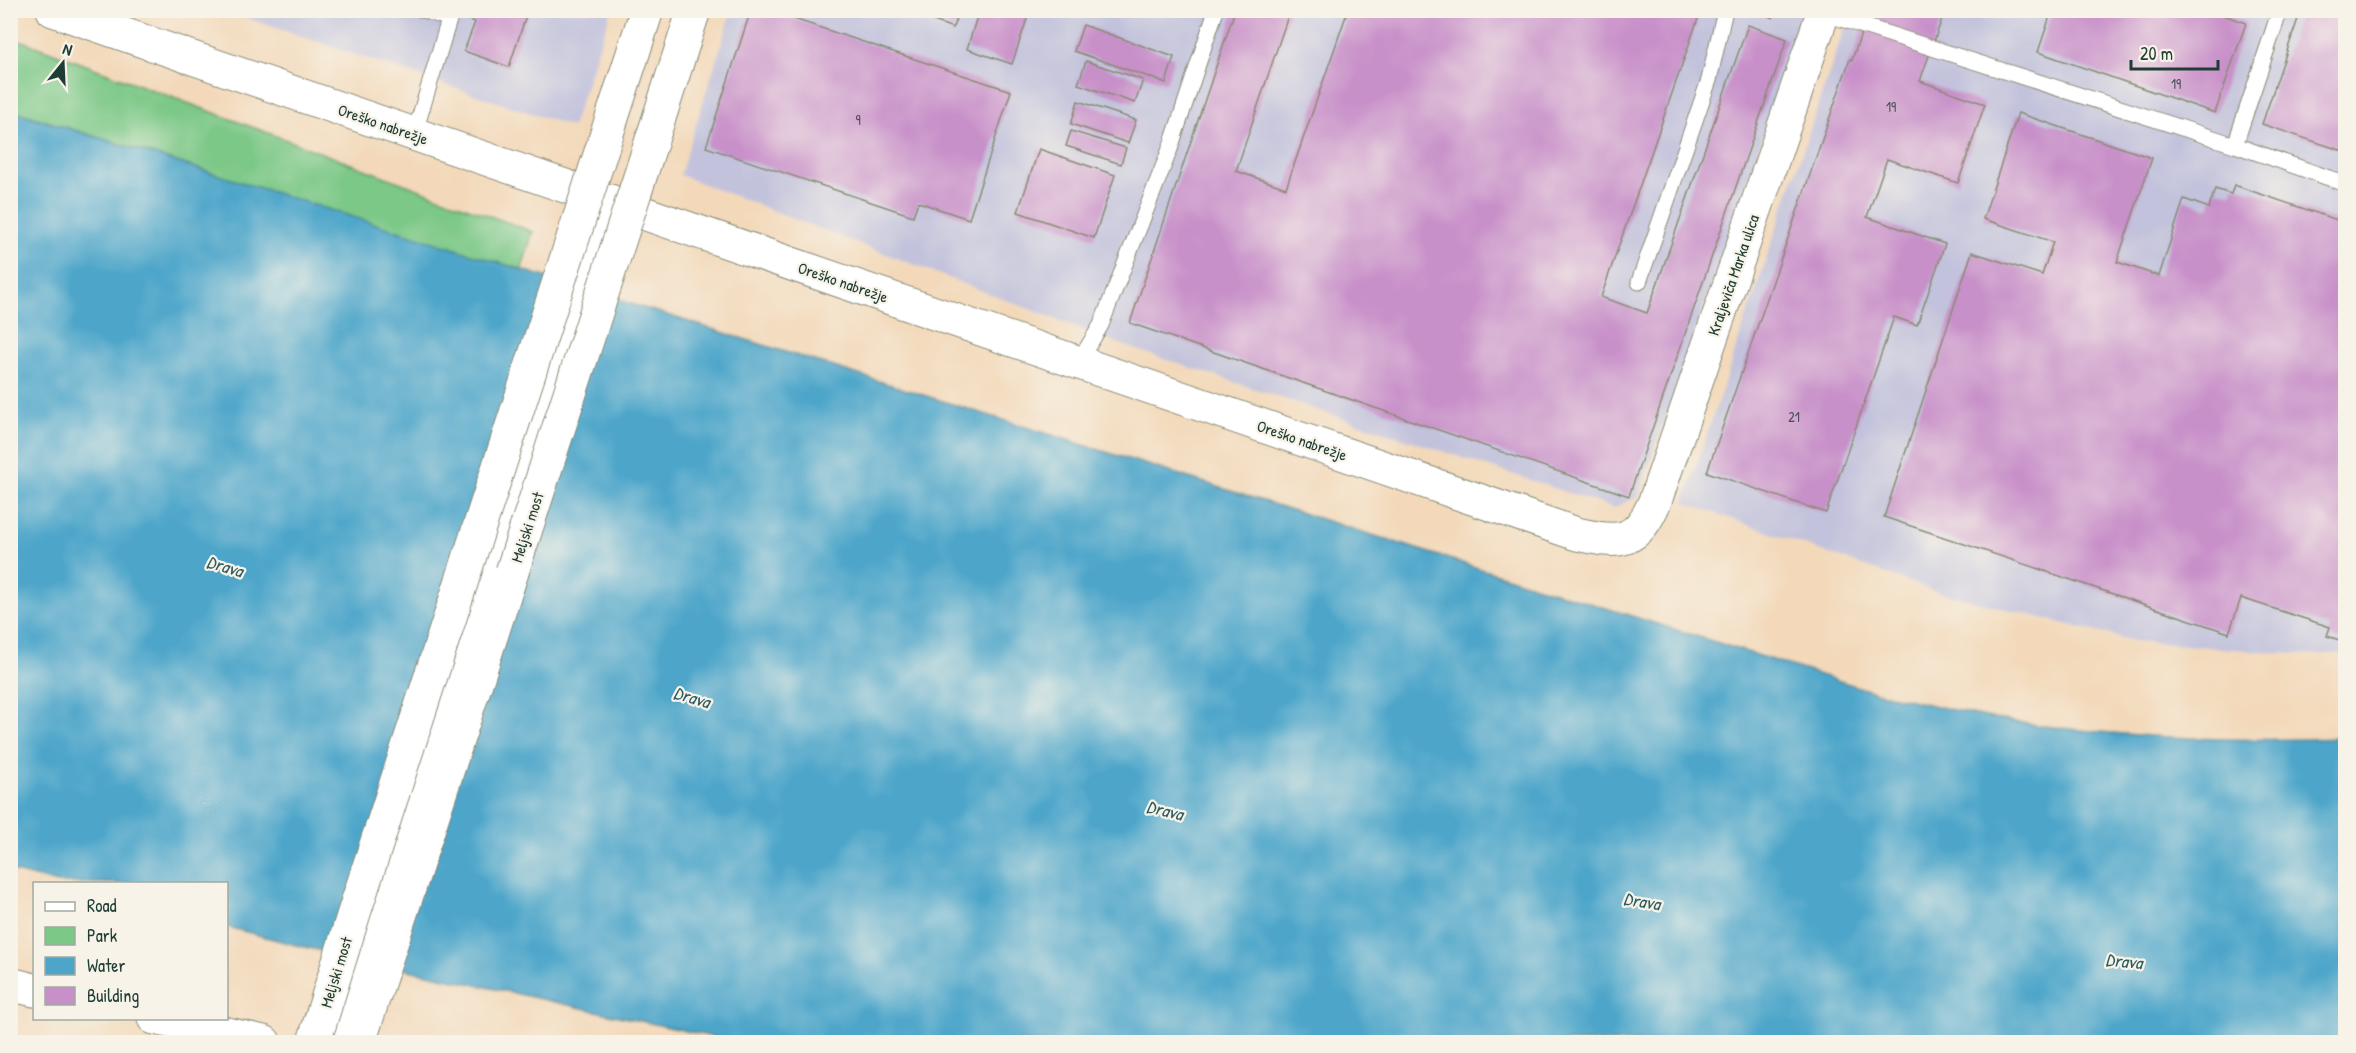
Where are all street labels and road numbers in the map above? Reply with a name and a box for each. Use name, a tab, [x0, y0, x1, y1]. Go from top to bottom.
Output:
street label: Oreško nabrežje	[335, 98, 432, 150]
street label: Kraljeviča Marka ulica	[1702, 212, 1764, 338]
street label: Oreško nabrežje	[795, 256, 892, 308]
street label: Oreško nabrežje	[1254, 414, 1351, 466]
street label: Meljski most	[505, 488, 549, 565]
street label: Meljski most	[315, 933, 357, 1010]

